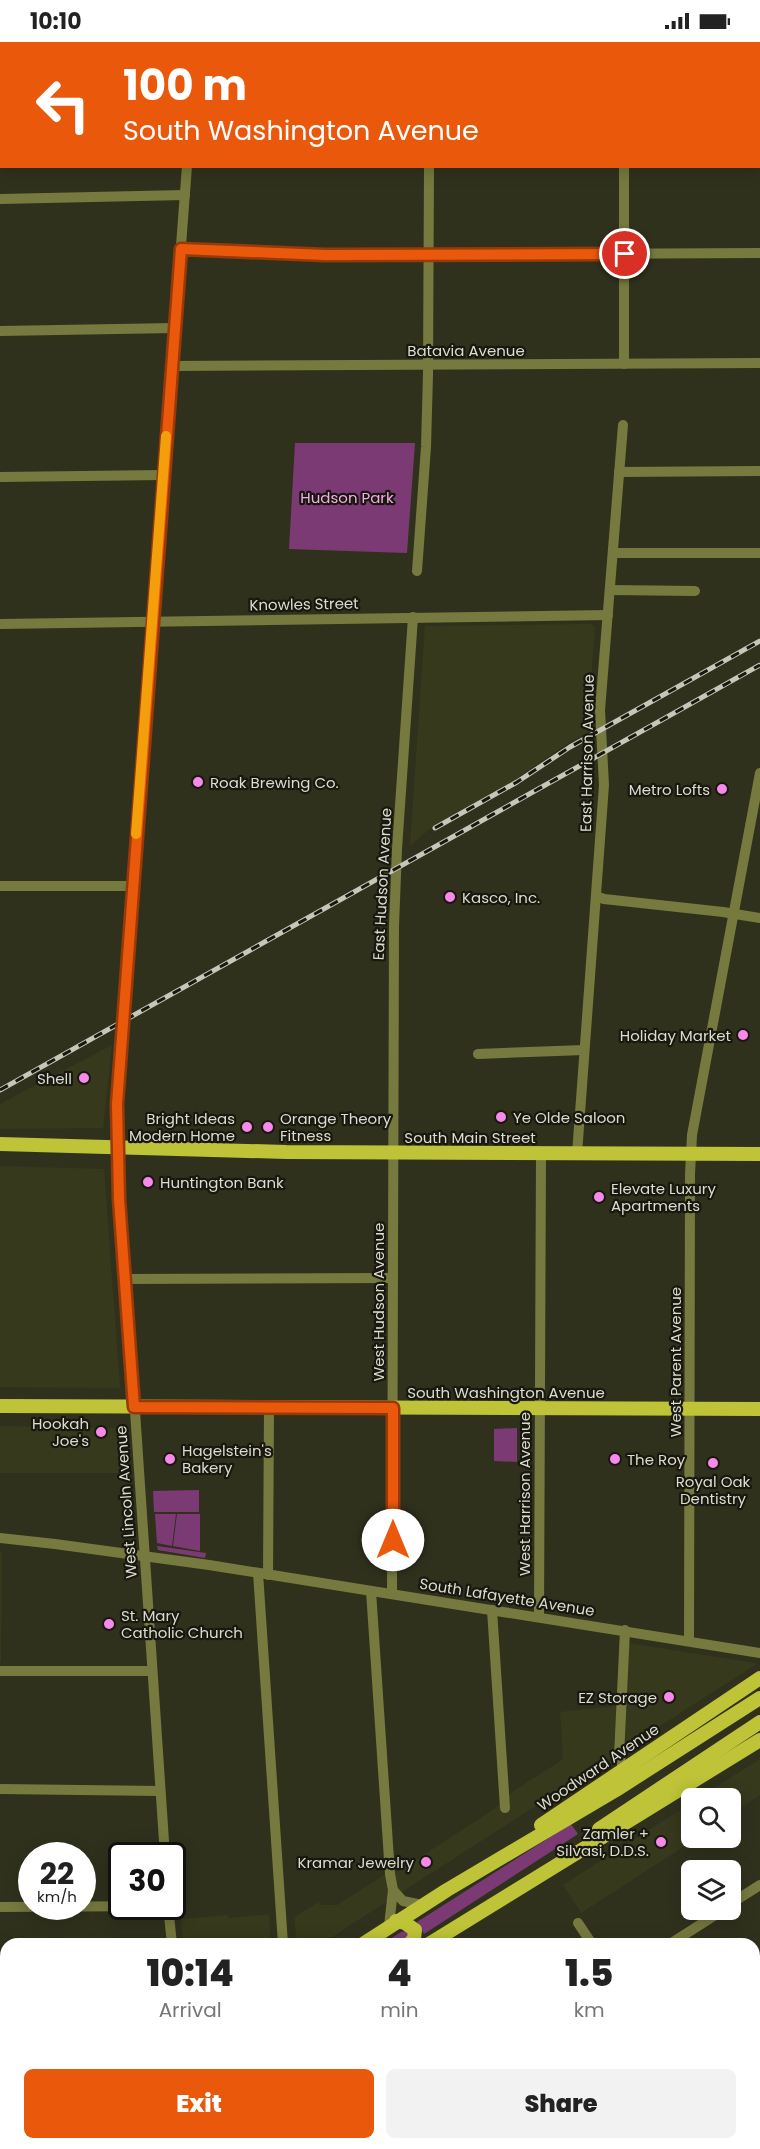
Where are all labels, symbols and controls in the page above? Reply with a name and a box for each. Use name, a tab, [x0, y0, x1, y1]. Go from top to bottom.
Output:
text: 10:10	[30, 6, 81, 37]
text: 100 m	[123, 56, 247, 115]
icon: left	[24, 66, 102, 144]
text: South Washington Avenue	[123, 112, 479, 149]
pin	[599, 228, 650, 279]
icon: arrive	[608, 237, 641, 270]
street label: Batavia Avenue	[407, 340, 525, 361]
park label: Hudson Park	[300, 487, 394, 508]
street label: Knowles Street	[249, 593, 359, 615]
street label: East Harrison Avenue	[575, 674, 599, 832]
place label: Roak Brewing Co.	[210, 772, 339, 793]
marker: Roak Brewing Co.	[191, 775, 205, 789]
place label: Metro Lofts	[629, 779, 710, 800]
marker: Metro Lofts	[715, 782, 729, 796]
street label: East Hudson Avenue	[368, 807, 396, 961]
place label: Kasco, Inc.	[462, 887, 540, 908]
marker: Kasco, Inc.	[443, 890, 457, 904]
place label: Holiday Market	[620, 1025, 731, 1046]
marker: Holiday Market	[736, 1028, 750, 1042]
place label: Shell	[37, 1068, 72, 1089]
marker: Shell	[77, 1071, 91, 1085]
place label: Ye Olde Saloon	[513, 1107, 625, 1128]
place label: Bright Ideas Modern Home	[129, 1108, 235, 1146]
place label: Orange Theory Fitness	[280, 1108, 392, 1146]
marker: Ye Olde Saloon	[494, 1110, 508, 1124]
marker: Bright Ideas Modern Home	[240, 1120, 254, 1134]
marker: Orange Theory Fitness	[261, 1120, 275, 1134]
street label: South Main Street	[404, 1127, 536, 1148]
place label: Huntington Bank	[160, 1172, 284, 1193]
marker: Huntington Bank	[141, 1175, 155, 1189]
place label: Elevate Luxury Apartments	[611, 1178, 716, 1216]
marker: Elevate Luxury Apartments	[592, 1190, 606, 1204]
street label: West Hudson Avenue	[368, 1223, 389, 1381]
street label: West Parent Avenue	[665, 1287, 686, 1437]
street label: South Washington Avenue	[407, 1382, 605, 1403]
street label: West Harrison Avenue	[514, 1412, 535, 1576]
place label: Hookah Joe's	[32, 1413, 89, 1451]
marker: Hookah Joe's	[94, 1425, 108, 1439]
street label: West Lincoln Avenue	[110, 1425, 142, 1579]
place label: Hagelstein's Bakery	[182, 1440, 272, 1478]
place label: The Roy	[627, 1449, 686, 1470]
marker: Hagelstein's Bakery	[163, 1452, 177, 1466]
marker: The Roy	[608, 1452, 622, 1466]
marker: Royal Oak Dentistry	[706, 1456, 720, 1470]
place label: Royal Oak Dentistry	[676, 1471, 751, 1509]
position arrow	[361, 1508, 425, 1572]
street label: South Lafayette Avenue	[418, 1573, 596, 1621]
place label: St. Mary Catholic Church	[121, 1605, 243, 1643]
marker: St. Mary Catholic Church	[102, 1617, 116, 1631]
place label: EZ Storage	[578, 1687, 657, 1708]
marker: EZ Storage	[662, 1690, 676, 1704]
street label: Woodward Avenue	[533, 1718, 663, 1816]
map controls	[681, 1788, 741, 1920]
button: search	[681, 1788, 741, 1848]
place label: Zamler + Silvasi, D.D.S.	[556, 1823, 649, 1861]
marker: Zamler + Silvasi, D.D.S.	[654, 1835, 668, 1849]
speed limit sign: 30	[108, 1842, 186, 1920]
text: 22	[40, 1852, 74, 1895]
place label: Kramar Jewelry	[298, 1852, 415, 1873]
marker: Kramar Jewelry	[419, 1855, 433, 1869]
button: layers	[681, 1860, 741, 1920]
text: km/h	[37, 1886, 77, 1907]
text: 10:14	[147, 1948, 234, 1999]
text: 4	[387, 1948, 412, 1999]
text: 1.5	[565, 1948, 613, 1999]
text: Arrival	[159, 1996, 222, 2024]
text: min	[380, 1996, 419, 2024]
text: km	[574, 1996, 605, 2024]
button: Exit	[24, 2069, 374, 2138]
button: Share	[386, 2069, 736, 2138]

